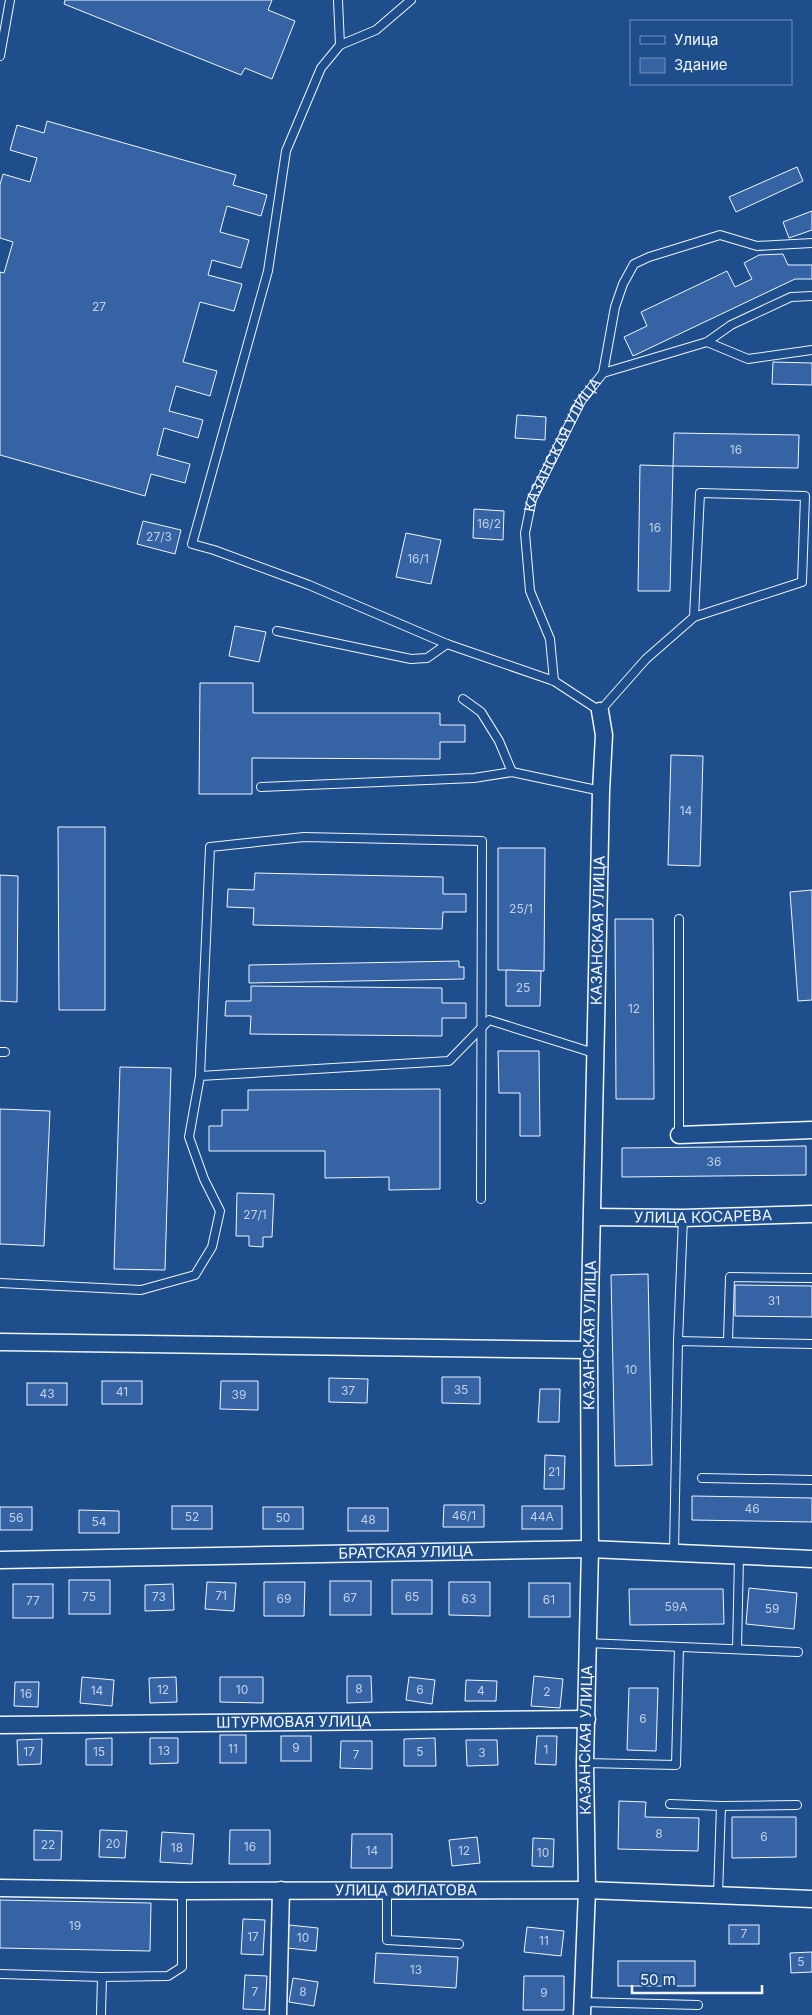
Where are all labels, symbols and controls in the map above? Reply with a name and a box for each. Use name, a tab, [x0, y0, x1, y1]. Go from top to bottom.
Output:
legend	[630, 20, 792, 85]
text: Улица	[674, 30, 718, 49]
text: Здание	[674, 55, 728, 74]
house number: 27	[92, 299, 106, 314]
street label: КАЗАНСКАЯ УЛИЦА	[520, 373, 605, 513]
house number: 16	[730, 442, 742, 457]
house number: 16/2	[477, 516, 501, 531]
house number: 16	[649, 520, 661, 535]
house number: 27/3	[146, 529, 172, 544]
house number: 16/1	[407, 551, 429, 566]
house number: 14	[680, 803, 693, 818]
street label: КАЗАНСКАЯ УЛИЦА	[586, 855, 609, 1005]
house number: 25/1	[509, 901, 533, 916]
house number: 25	[516, 980, 530, 995]
house number: 12	[628, 1001, 640, 1016]
house number: 36	[707, 1154, 721, 1169]
street label: УЛИЦА КОСАРЕВА	[634, 1205, 772, 1227]
house number: 27/1	[243, 1207, 267, 1222]
street label: КАЗАНСКАЯ УЛИЦА	[579, 1260, 600, 1410]
house number: 31	[768, 1293, 780, 1308]
house number: 10	[625, 1362, 637, 1377]
house number: 35	[454, 1382, 468, 1397]
house number: 37	[341, 1383, 355, 1398]
house number: 41	[116, 1384, 128, 1399]
house number: 43	[39, 1386, 55, 1401]
house number: 39	[232, 1387, 246, 1402]
house number: 21	[548, 1464, 560, 1479]
house number: 46	[744, 1501, 760, 1516]
house number: 46/1	[452, 1508, 476, 1523]
house number: 52	[185, 1509, 199, 1524]
house number: 44А	[530, 1509, 554, 1524]
house number: 56	[9, 1510, 23, 1525]
house number: 50	[276, 1510, 290, 1525]
house number: 48	[360, 1512, 376, 1527]
house number: 54	[91, 1514, 107, 1529]
street label: БРАТСКАЯ УЛИЦА	[338, 1541, 474, 1563]
house number: 71	[215, 1588, 227, 1603]
house number: 75	[82, 1589, 96, 1604]
house number: 73	[152, 1589, 166, 1604]
house number: 65	[405, 1589, 419, 1604]
house number: 67	[343, 1590, 357, 1605]
house number: 69	[277, 1591, 291, 1606]
house number: 63	[462, 1591, 476, 1606]
house number: 61	[543, 1592, 555, 1607]
house number: 77	[26, 1593, 40, 1608]
house number: 59А	[664, 1599, 688, 1614]
house number: 59	[765, 1601, 779, 1616]
street label: КАЗАНСКАЯ УЛИЦА	[575, 1665, 596, 1815]
house number: 8	[355, 1681, 363, 1696]
house number: 12	[157, 1682, 169, 1697]
house number: 10	[236, 1682, 248, 1697]
house number: 6	[416, 1682, 424, 1697]
house number: 14	[91, 1683, 104, 1698]
house number: 4	[477, 1683, 485, 1698]
house number: 2	[543, 1684, 551, 1699]
house number: 16	[20, 1686, 32, 1701]
street label: ШТУРМОВАЯ УЛИЦА	[216, 1711, 372, 1732]
house number: 6	[639, 1711, 647, 1726]
house number: 9	[292, 1740, 300, 1755]
house number: 11	[228, 1741, 238, 1756]
house number: 1	[544, 1742, 548, 1757]
house number: 13	[158, 1743, 170, 1758]
house number: 17	[23, 1744, 35, 1759]
house number: 15	[93, 1744, 105, 1759]
house number: 5	[416, 1744, 424, 1759]
house number: 3	[478, 1745, 486, 1760]
house number: 7	[353, 1747, 360, 1762]
house number: 8	[655, 1826, 663, 1841]
house number: 6	[760, 1829, 768, 1844]
house number: 20	[106, 1836, 120, 1851]
house number: 22	[41, 1837, 55, 1852]
house number: 16	[244, 1839, 256, 1854]
house number: 18	[171, 1840, 183, 1855]
house number: 14	[366, 1843, 379, 1858]
house number: 12	[458, 1843, 470, 1858]
house number: 10	[537, 1845, 549, 1860]
street label: УЛИЦА ФИЛАТОВА	[335, 1880, 477, 1900]
house number: 19	[69, 1918, 81, 1933]
house number: 7	[741, 1926, 748, 1941]
house number: 17	[247, 1929, 259, 1944]
house number: 10	[297, 1930, 309, 1945]
house number: 11	[539, 1933, 549, 1948]
house number: 5	[797, 1954, 805, 1969]
house number: 13	[410, 1962, 422, 1977]
scale bar	[632, 1962, 762, 1994]
text: 50 m	[640, 1970, 676, 1989]
house number: 7	[252, 1984, 259, 1999]
house number: 8	[299, 1984, 307, 1999]
house number: 9	[540, 1985, 548, 2000]

